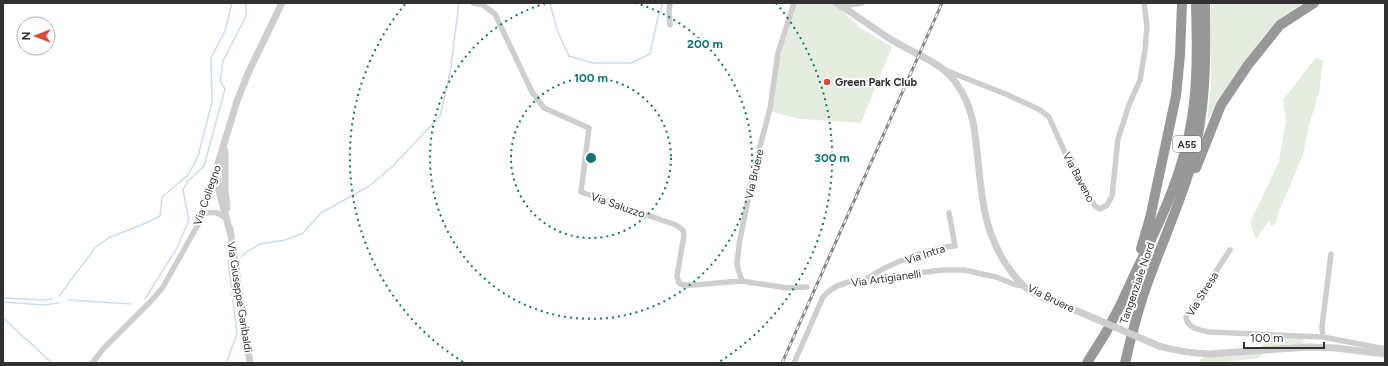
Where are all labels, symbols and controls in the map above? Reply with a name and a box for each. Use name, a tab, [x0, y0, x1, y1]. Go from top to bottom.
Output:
north arrow	[16, 16, 56, 56]
text: N	[20, 32, 33, 40]
text: 200 m	[687, 37, 723, 51]
text: 100 m	[574, 71, 608, 85]
place label: Green Park Club	[835, 76, 917, 89]
marker: Green Park Club	[822, 77, 832, 87]
road number: A55	[1173, 136, 1201, 152]
street label: Via Bruere	[742, 148, 767, 200]
street label: Via Baveno	[1060, 150, 1097, 205]
centre of rings	[584, 151, 598, 165]
text: 300 m	[814, 151, 850, 165]
street label: Via Collegno	[191, 163, 224, 227]
street label: Via Saluzzo	[589, 190, 647, 221]
street label: Via Giuseppe Garibaldi	[224, 241, 255, 353]
street label: Tangenziale Nord	[1117, 241, 1158, 326]
street label: Via Intra	[904, 242, 947, 267]
street label: Via Artigianelli	[850, 267, 922, 290]
street label: Via Stresa	[1184, 270, 1221, 319]
street label: Via Bruere	[1025, 281, 1076, 315]
scale bar	[1244, 324, 1324, 350]
text: 100 m	[1250, 331, 1284, 345]

